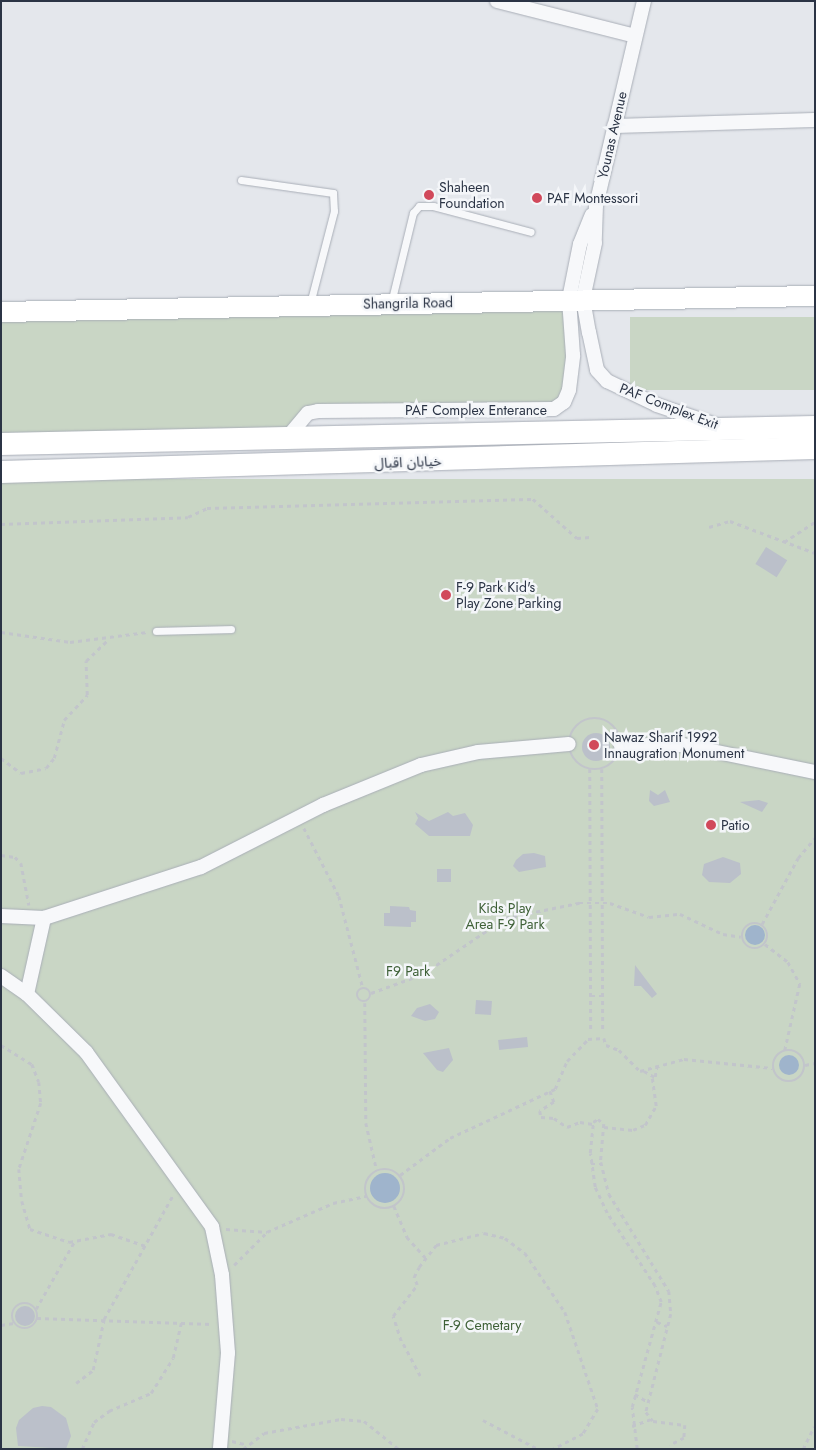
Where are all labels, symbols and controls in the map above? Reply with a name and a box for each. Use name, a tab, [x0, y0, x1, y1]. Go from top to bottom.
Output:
street label: Younas Avenue	[594, 90, 630, 180]
place label: Shaheen Foundation	[439, 179, 505, 212]
marker: Shaheen Foundation	[423, 189, 435, 201]
place label: PAF Montessori	[547, 190, 638, 206]
marker: PAF Montessori	[531, 192, 543, 204]
street label: Shangrila Road	[363, 294, 453, 312]
street label: PAF Complex Exit	[617, 379, 721, 433]
street label: PAF Complex Enterance	[405, 402, 547, 418]
street label: خیابان اقبال	[374, 452, 442, 472]
place label: F-9 Park Kid's Play Zone Parking	[456, 579, 561, 612]
marker: F-9 Park Kid's Play Zone Parking	[440, 589, 452, 601]
place label: Nawaz Sharif 1992 Innaugration Monument	[604, 729, 744, 762]
marker: Nawaz Sharif 1992 Innaugration Monument	[588, 739, 600, 751]
place label: Patio	[721, 817, 750, 833]
marker: Patio	[705, 819, 717, 831]
park label: Kids Play Area F-9 Park	[465, 900, 545, 932]
park label: F9 Park	[386, 963, 430, 979]
park label: F-9 Cemetary	[443, 1317, 521, 1333]

